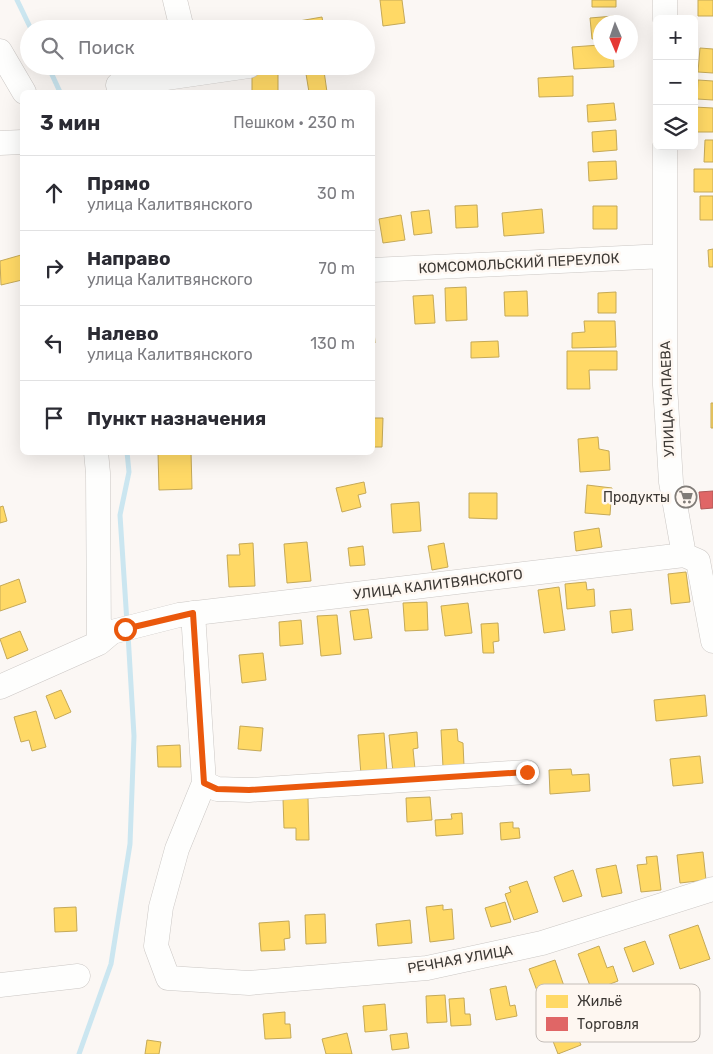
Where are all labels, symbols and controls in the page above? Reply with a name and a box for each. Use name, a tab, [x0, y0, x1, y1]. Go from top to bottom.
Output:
north arrow	[593, 15, 638, 60]
map controls	[653, 15, 698, 150]
button: +	[653, 15, 698, 60]
search box	[20, 20, 375, 75]
icon: search	[38, 34, 66, 62]
text: Поиск	[78, 36, 135, 59]
button: −	[653, 60, 698, 105]
button: layers	[653, 105, 698, 150]
text: 3 мин	[40, 110, 100, 135]
text: Пешком · 230 m	[233, 113, 355, 132]
text: Прямо	[87, 172, 150, 195]
icon: ahead	[40, 179, 68, 207]
text: 30 m	[317, 184, 355, 203]
text: улица Калитвянского	[87, 195, 253, 214]
text: Направо	[87, 247, 171, 270]
street label: КОМСОМОЛЬСКИЙ ПЕРЕУЛОК	[418, 249, 620, 277]
icon: right	[40, 254, 68, 282]
text: 70 m	[318, 259, 355, 278]
text: улица Калитвянского	[87, 270, 253, 289]
text: Налево	[87, 322, 159, 345]
icon: left	[40, 329, 68, 357]
text: 130 m	[310, 334, 355, 353]
street label: УЛИЦА ЧАПАЕВА	[657, 340, 678, 457]
text: улица Калитвянского	[87, 345, 253, 364]
icon: arrive	[40, 404, 68, 432]
text: Пункт назначения	[87, 407, 266, 430]
supermarket icon: Продукты	[674, 485, 698, 509]
place label: Продукты	[603, 489, 670, 506]
street label: УЛИЦА КАЛИТВЯНСКОГО	[352, 566, 524, 603]
route start	[114, 618, 137, 641]
route end	[516, 761, 539, 784]
street label: РЕЧНАЯ УЛИЦА	[406, 942, 515, 977]
legend	[536, 984, 700, 1042]
text: Жильё	[577, 993, 623, 1010]
text: Торговля	[577, 1016, 639, 1033]

